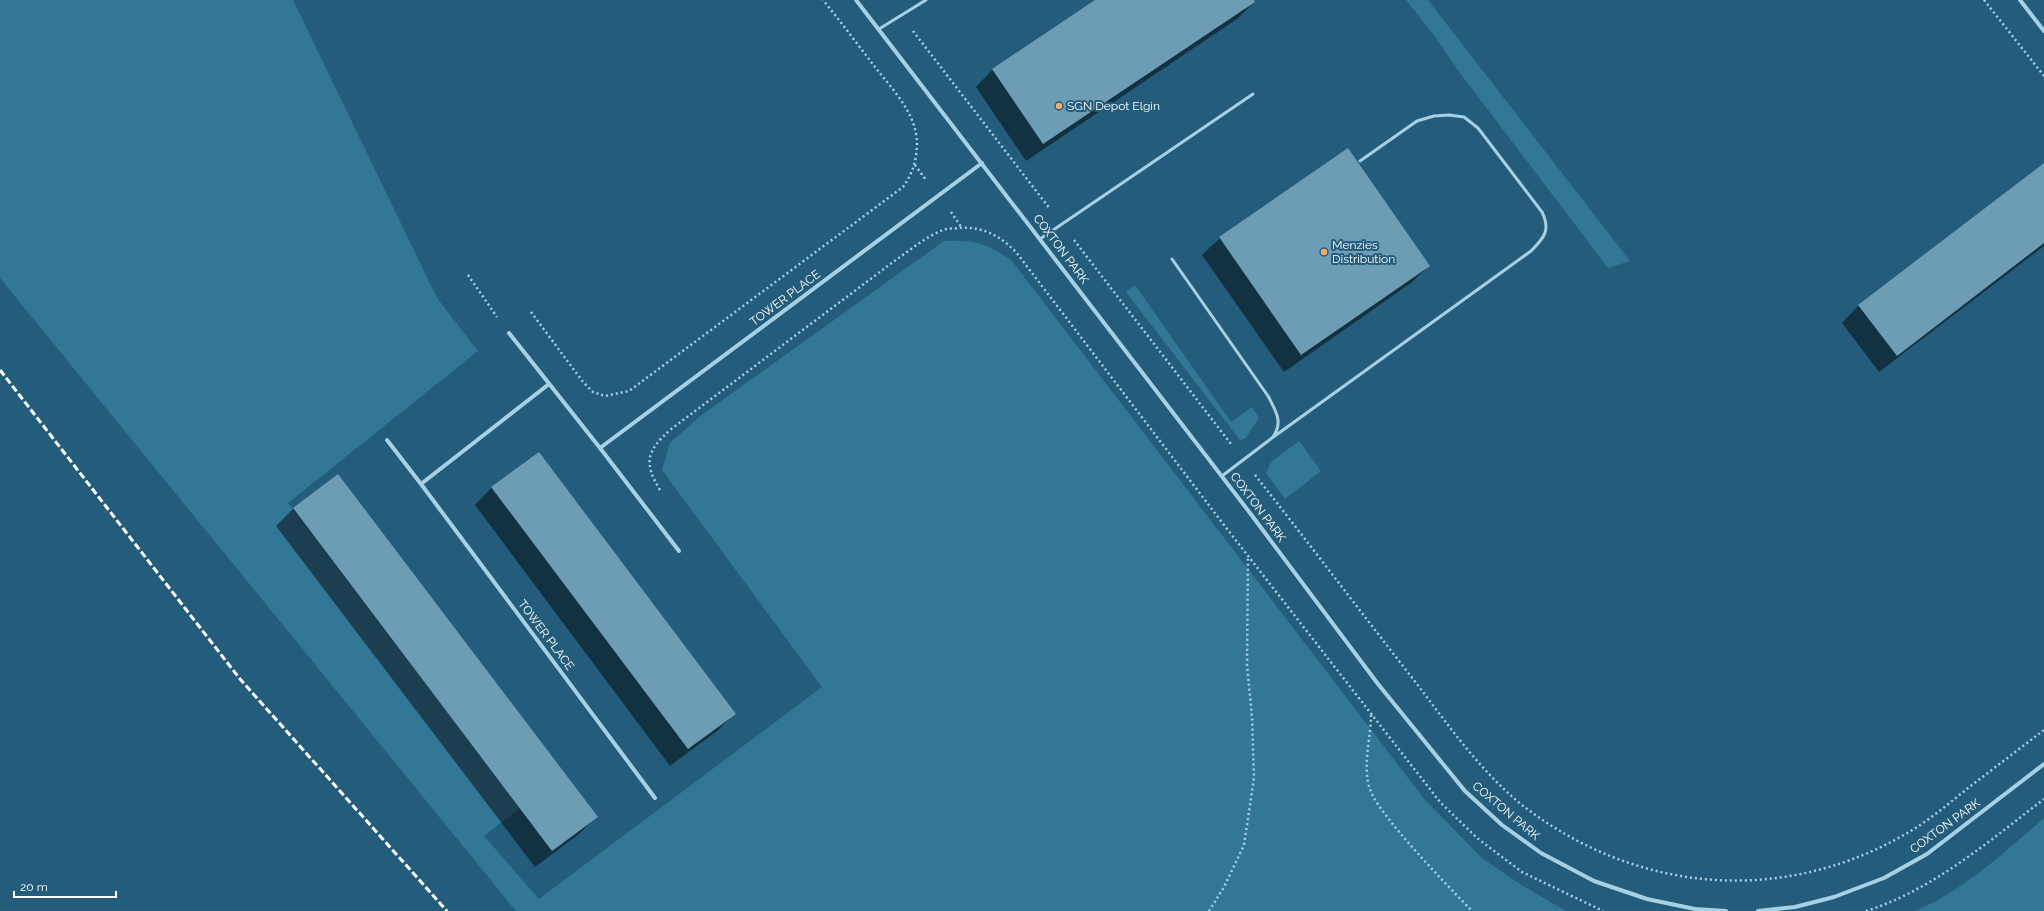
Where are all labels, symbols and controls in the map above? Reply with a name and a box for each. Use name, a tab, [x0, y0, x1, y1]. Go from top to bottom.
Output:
place label: SGN Depot Elgin	[1067, 99, 1160, 113]
marker: SGN Depot Elgin	[1054, 101, 1064, 111]
street label: COXTON PARK	[1030, 212, 1092, 287]
place label: Menzies Distribution	[1332, 238, 1395, 266]
marker: Menzies Distribution	[1319, 247, 1329, 257]
street label: TOWER PLACE	[747, 267, 823, 329]
street label: COXTON PARK	[1227, 470, 1289, 545]
street label: TOWER PLACE	[515, 597, 577, 673]
street label: COXTON PARK	[1470, 779, 1543, 843]
street label: COXTON PARK	[1907, 796, 1983, 856]
scale bar	[14, 873, 116, 899]
text: 20 m	[20, 880, 48, 894]

